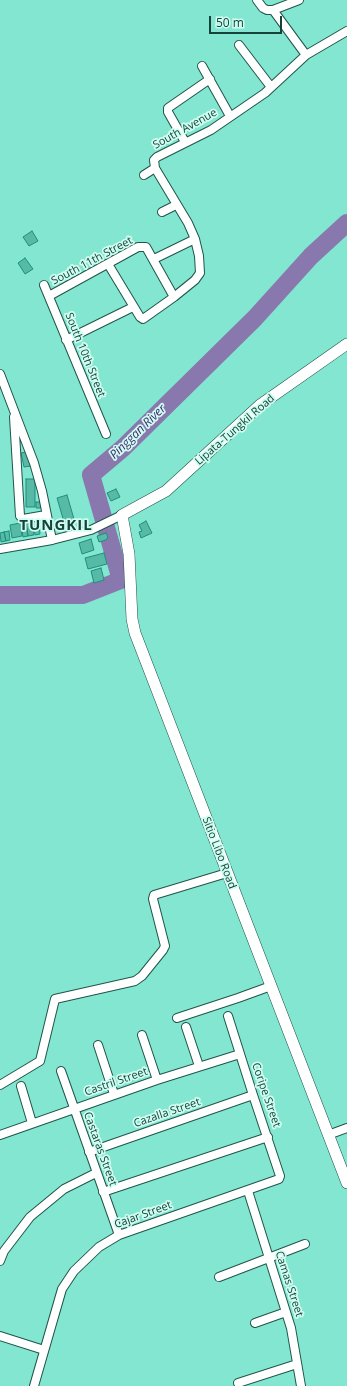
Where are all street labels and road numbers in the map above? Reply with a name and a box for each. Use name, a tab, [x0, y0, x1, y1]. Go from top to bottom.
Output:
street label: South Avenue	[151, 106, 219, 152]
street label: South 11th Street	[49, 234, 135, 288]
street label: South 10th Street	[62, 311, 108, 399]
street label: Lipata-Tungkil Road	[193, 392, 277, 468]
street label: Sitio Libo Road	[199, 815, 239, 891]
street label: Coripe Street	[249, 1061, 283, 1129]
street label: Castril Street	[83, 1065, 149, 1099]
street label: Cazalla Street	[132, 1095, 202, 1131]
street label: Castaras Street	[81, 1110, 119, 1188]
street label: Cajar Street	[113, 1199, 173, 1231]
street label: Camas Street	[272, 1250, 306, 1318]

